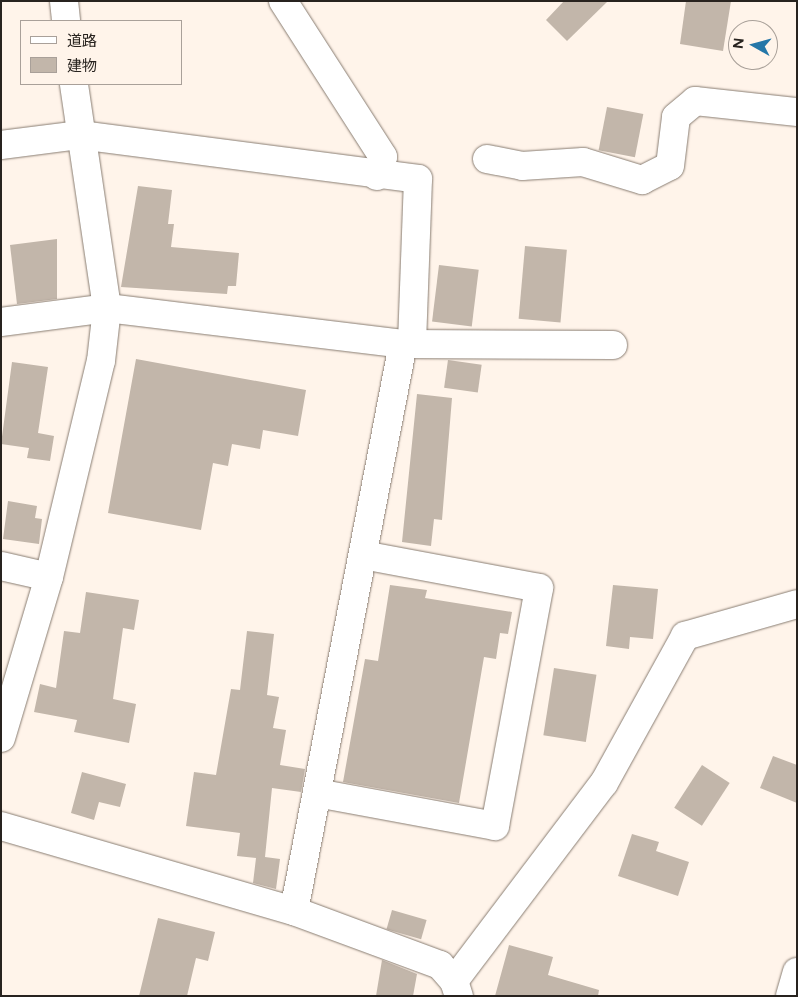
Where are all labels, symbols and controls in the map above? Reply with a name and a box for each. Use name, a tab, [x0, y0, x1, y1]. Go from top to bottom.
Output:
legend	[20, 20, 182, 85]
north arrow	[728, 20, 778, 70]
text: 道路	[67, 32, 97, 50]
text: N	[730, 37, 748, 50]
text: 建物	[67, 57, 97, 75]

